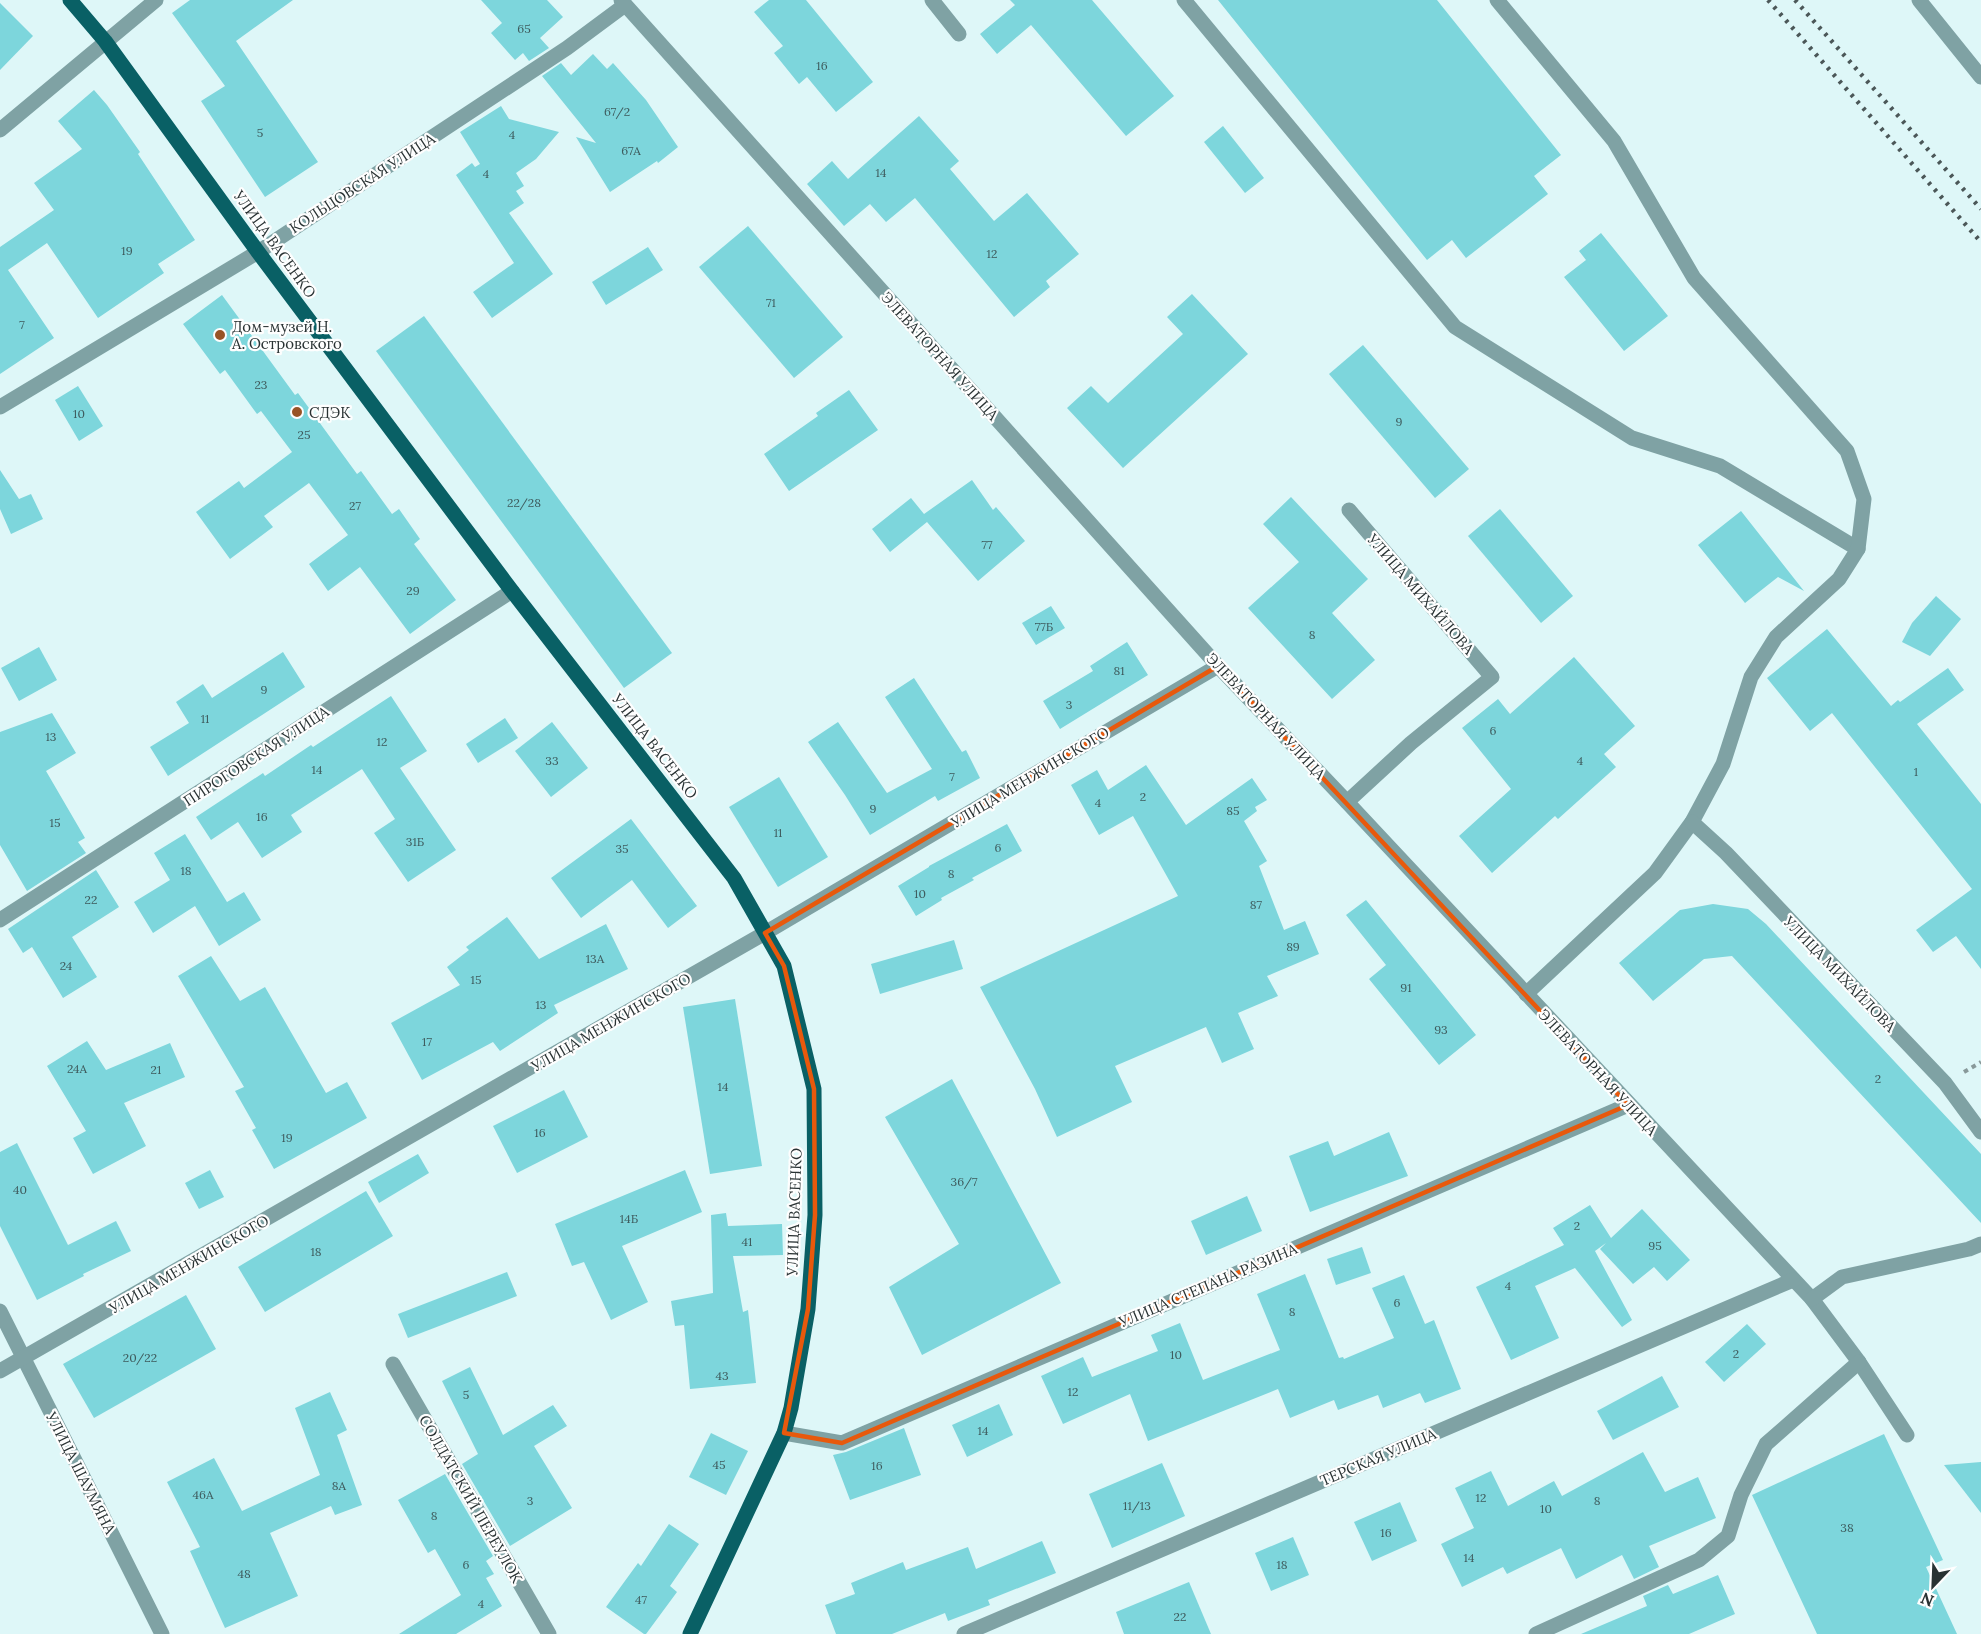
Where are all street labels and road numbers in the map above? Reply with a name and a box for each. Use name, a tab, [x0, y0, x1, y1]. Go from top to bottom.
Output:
street label: КОЛЬЦОВСКАЯ УЛИЦА	[285, 128, 439, 237]
street label: УЛИЦА ВАСЕНКО	[229, 186, 320, 301]
street label: ЭЛЕВАТОРНАЯ УЛИЦА	[877, 288, 1003, 425]
street label: УЛИЦА МИХАЙЛОВА	[1363, 529, 1479, 659]
street label: ЭЛЕВАТОРНАЯ УЛИЦА	[1202, 649, 1330, 784]
street label: УЛИЦА ВАСЕНКО	[607, 689, 702, 802]
street label: ПИРОГОВСКАЯ УЛИЦА	[180, 701, 333, 810]
street label: УЛИЦА МЕНЖИНСКОГО	[947, 722, 1113, 832]
street label: УЛИЦА МИХАЙЛОВА	[1779, 911, 1901, 1036]
street label: УЛИЦА МЕНЖИНСКОГО	[527, 968, 694, 1076]
street label: ЭЛЕВАТОРНАЯ УЛИЦА	[1534, 1005, 1662, 1140]
street label: УЛИЦА ВАСЕНКО	[782, 1148, 806, 1277]
street label: УЛИЦА МЕНЖИНСКОГО	[105, 1210, 272, 1318]
street label: УЛИЦА СТЕПАНА РАЗИНА	[1115, 1239, 1301, 1332]
street label: УЛИЦА ШАУМЯНА	[42, 1408, 120, 1538]
street label: СОЛДАТСКИЙ ПЕРЕУЛОК	[415, 1412, 527, 1587]
street label: ТЕРСКАЯ УЛИЦА	[1317, 1424, 1439, 1490]

